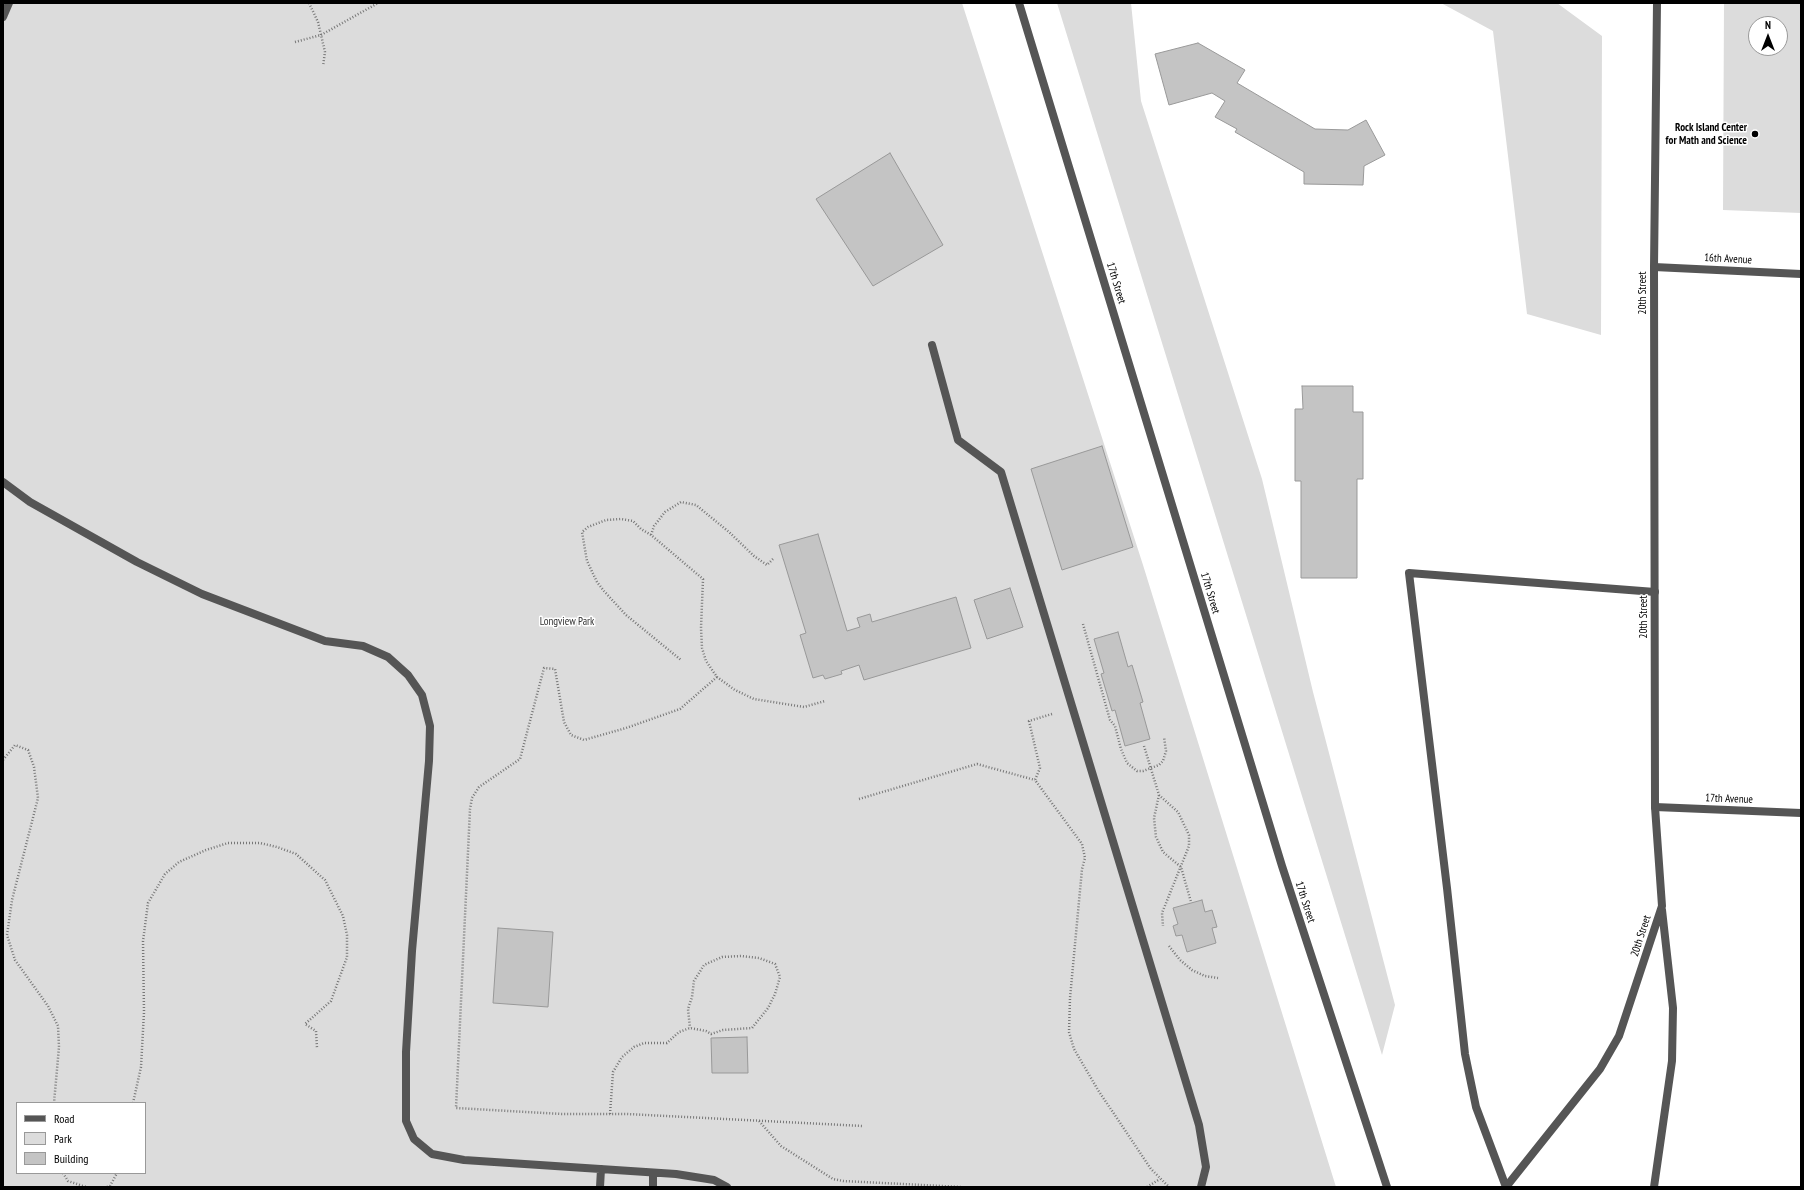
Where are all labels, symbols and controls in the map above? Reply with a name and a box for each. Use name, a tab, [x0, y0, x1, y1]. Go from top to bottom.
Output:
north arrow	[1748, 16, 1788, 56]
text: N	[1765, 18, 1771, 32]
place label: Rock Island Center for Math and Science	[1666, 121, 1747, 147]
marker: Rock Island Center for Math and Science	[1750, 129, 1760, 139]
street label: 16th Avenue	[1704, 251, 1752, 267]
street label: 17th Street	[1103, 261, 1129, 305]
street label: 20th Street	[1636, 272, 1650, 314]
street label: 17th Street	[1197, 571, 1223, 615]
street label: 20th Street	[1637, 596, 1651, 638]
park label: Longview Park	[540, 615, 594, 629]
street label: 17th Avenue	[1705, 792, 1753, 806]
street label: 17th Street	[1292, 880, 1318, 924]
street label: 20th Street	[1628, 914, 1654, 958]
legend	[16, 1102, 146, 1174]
text: Road	[54, 1111, 74, 1126]
text: Park	[54, 1131, 72, 1146]
text: Building	[54, 1151, 89, 1166]

